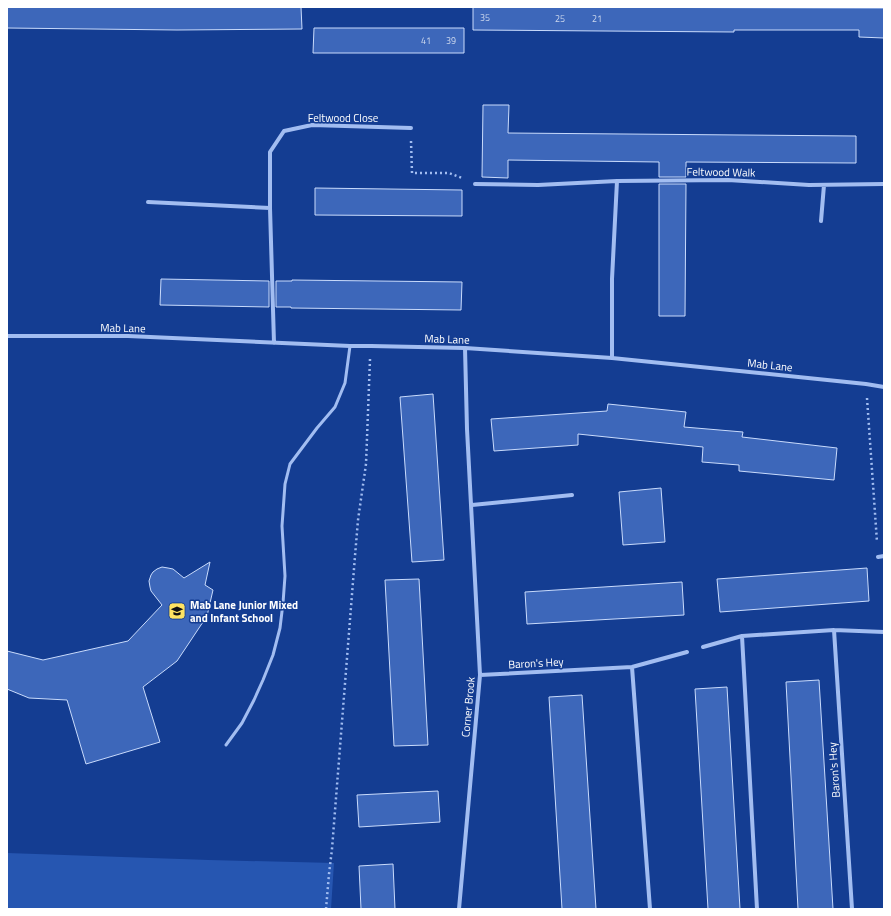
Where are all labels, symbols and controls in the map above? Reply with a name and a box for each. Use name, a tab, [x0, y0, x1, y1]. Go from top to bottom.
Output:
house number: 35	[480, 11, 490, 24]
house number: 25	[555, 12, 565, 25]
house number: 21	[592, 12, 602, 25]
house number: 41	[421, 34, 431, 47]
house number: 39	[446, 34, 456, 47]
street label: Feltwood Close	[308, 110, 379, 126]
street label: Feltwood Walk	[687, 163, 756, 181]
street label: Mab Lane	[100, 320, 146, 336]
street label: Mab Lane	[424, 330, 470, 348]
street label: Mab Lane	[747, 355, 794, 375]
place label: Mab Lane Junior Mixed and Infant School	[190, 597, 298, 626]
school or university icon: Mab Lane Junior Mixed and Infant School	[167, 601, 187, 621]
street label: Baron's Hey	[508, 654, 565, 672]
street label: Corner Brook	[457, 675, 479, 738]
street label: Baron's Hey	[824, 741, 844, 798]

